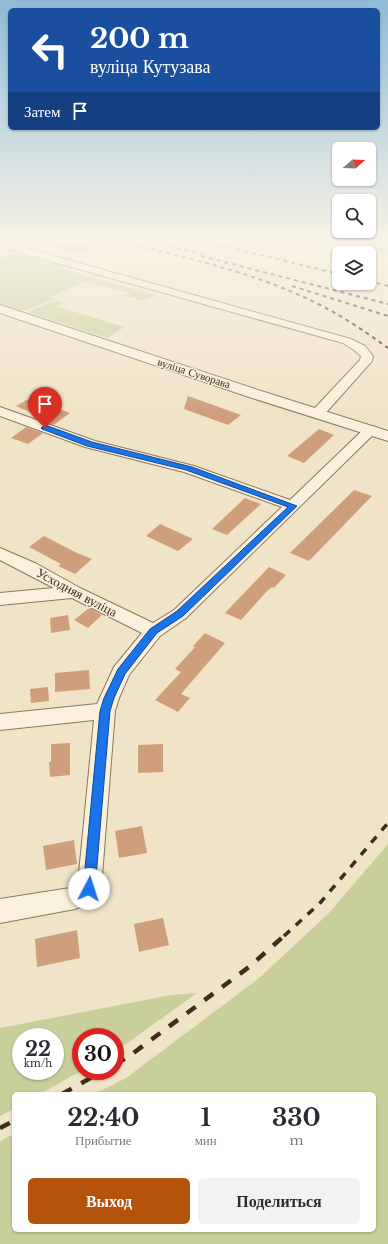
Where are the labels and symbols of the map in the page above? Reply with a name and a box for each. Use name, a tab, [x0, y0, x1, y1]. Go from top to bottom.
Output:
north arrow	[332, 142, 376, 186]
street label: вуліца Суворава	[156, 355, 232, 391]
pin	[28, 387, 62, 428]
street label: Усходняя вуліца	[33, 564, 120, 621]
position arrow	[68, 868, 110, 910]
speed limit sign: 30	[72, 1028, 124, 1080]

